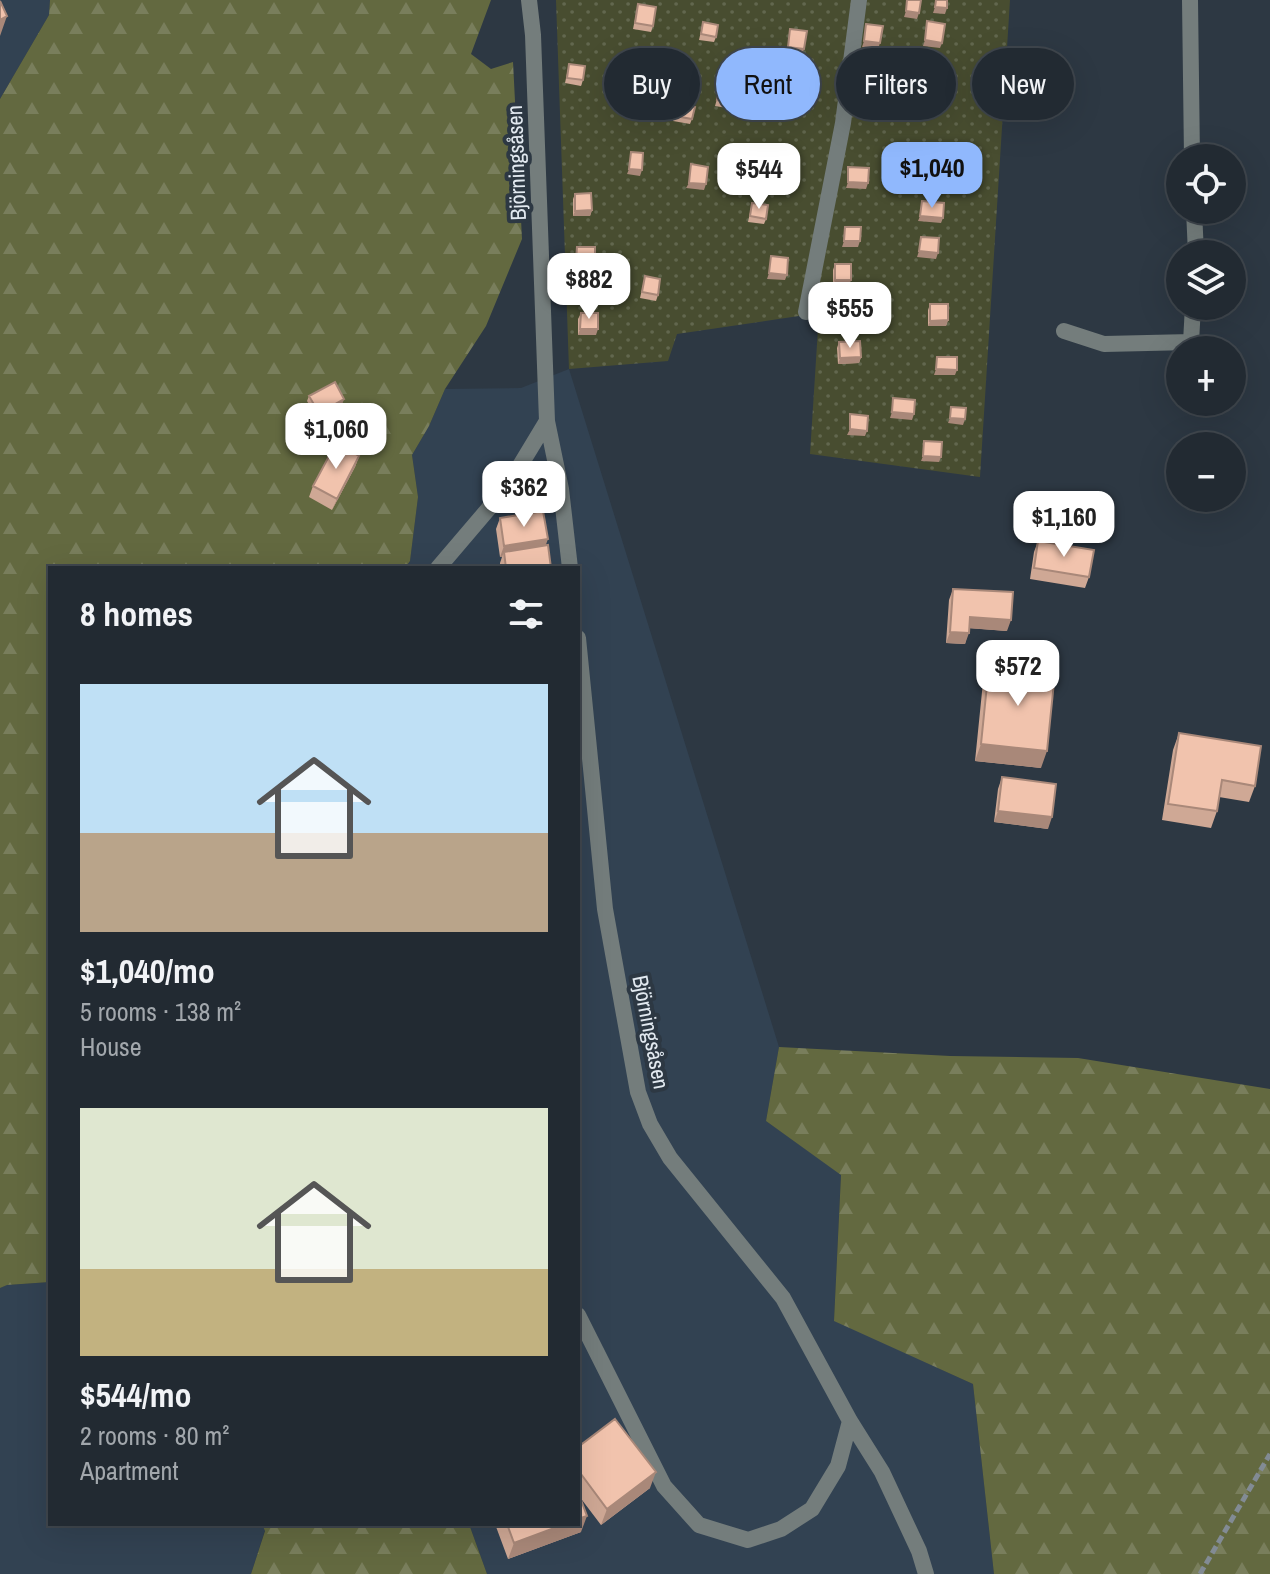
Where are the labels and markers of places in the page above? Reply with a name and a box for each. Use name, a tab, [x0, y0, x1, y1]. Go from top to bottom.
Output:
pin: $1,040	[867, 142, 997, 210]
pin: $544	[712, 143, 806, 211]
pin: $882	[542, 253, 636, 321]
pin: $555	[803, 282, 897, 350]
pin: $1,060	[271, 403, 401, 471]
pin: $362	[477, 461, 571, 529]
pin: $1,160	[999, 491, 1129, 559]
pin: $572	[971, 640, 1065, 708]

